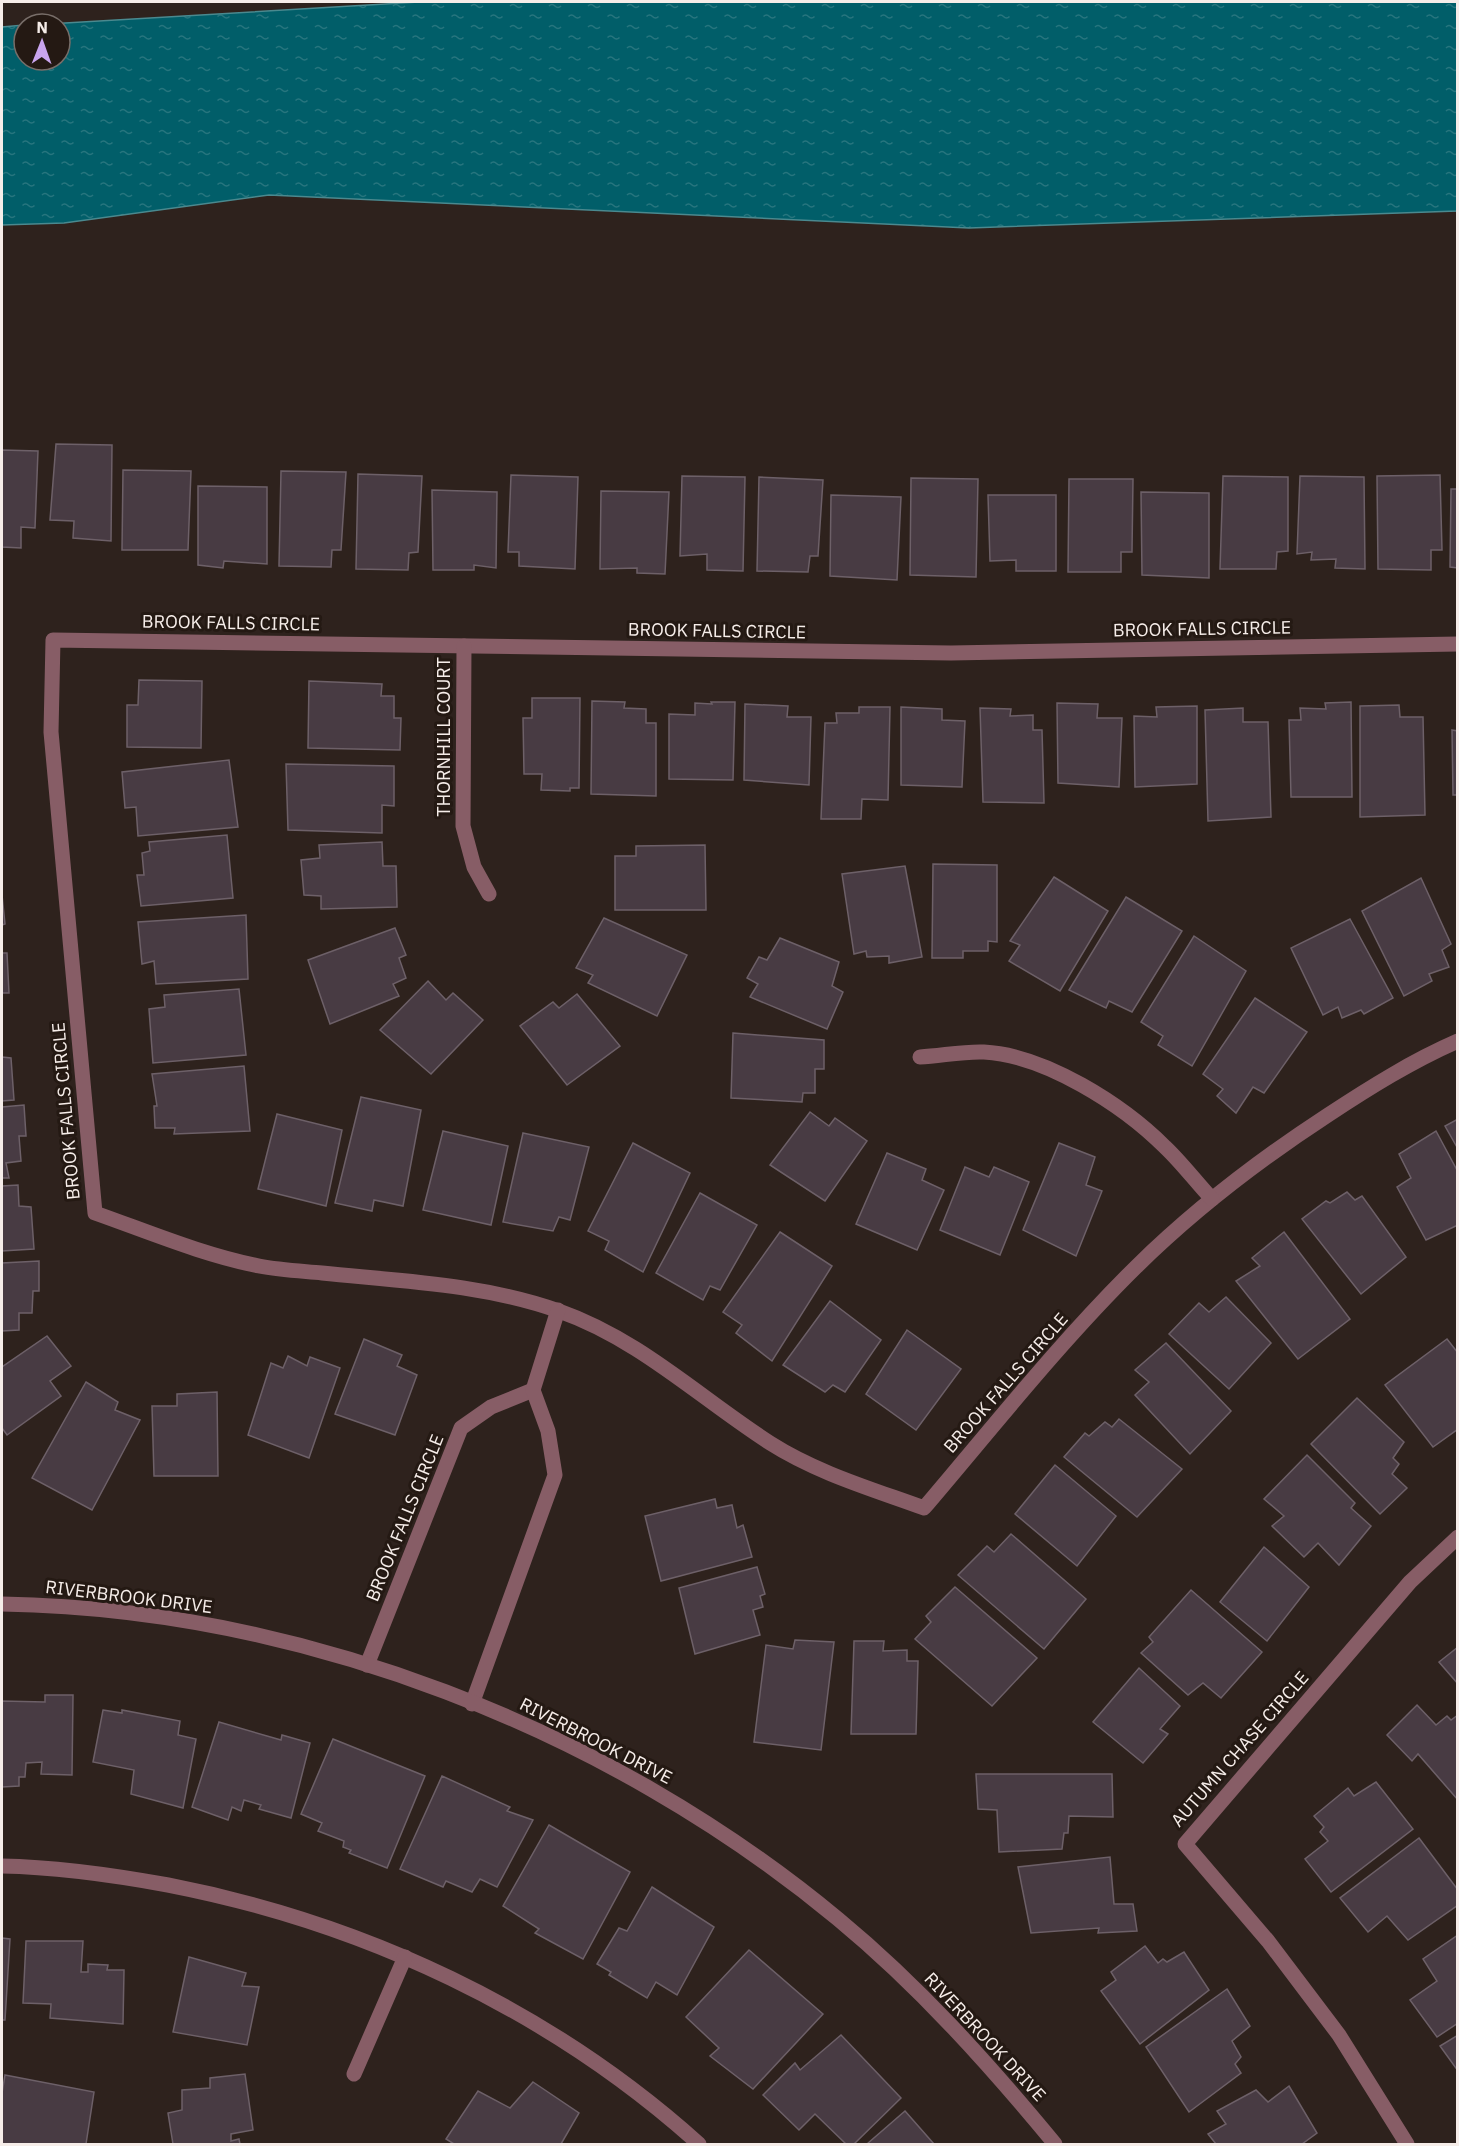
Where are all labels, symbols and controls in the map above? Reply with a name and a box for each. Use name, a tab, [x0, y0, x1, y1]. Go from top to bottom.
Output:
north arrow	[12, 12, 72, 72]
text: N	[36, 17, 48, 37]
street label: BROOK FALLS CIRCLE	[142, 609, 320, 636]
street label: BROOK FALLS CIRCLE	[1113, 615, 1291, 642]
street label: BROOK FALLS CIRCLE	[628, 617, 806, 644]
street label: THORNHILL COURT	[432, 657, 455, 817]
street label: BROOK FALLS CIRCLE	[46, 1021, 85, 1201]
street label: BROOK FALLS CIRCLE	[938, 1308, 1073, 1457]
street label: BROOK FALLS CIRCLE	[360, 1431, 449, 1605]
street label: RIVERBROOK DRIVE	[44, 1575, 214, 1618]
street label: AUTUMN CHASE CIRCLE	[1166, 1666, 1313, 1831]
street label: RIVERBROOK DRIVE	[516, 1692, 676, 1789]
street label: RIVERBROOK DRIVE	[920, 1967, 1051, 2106]

